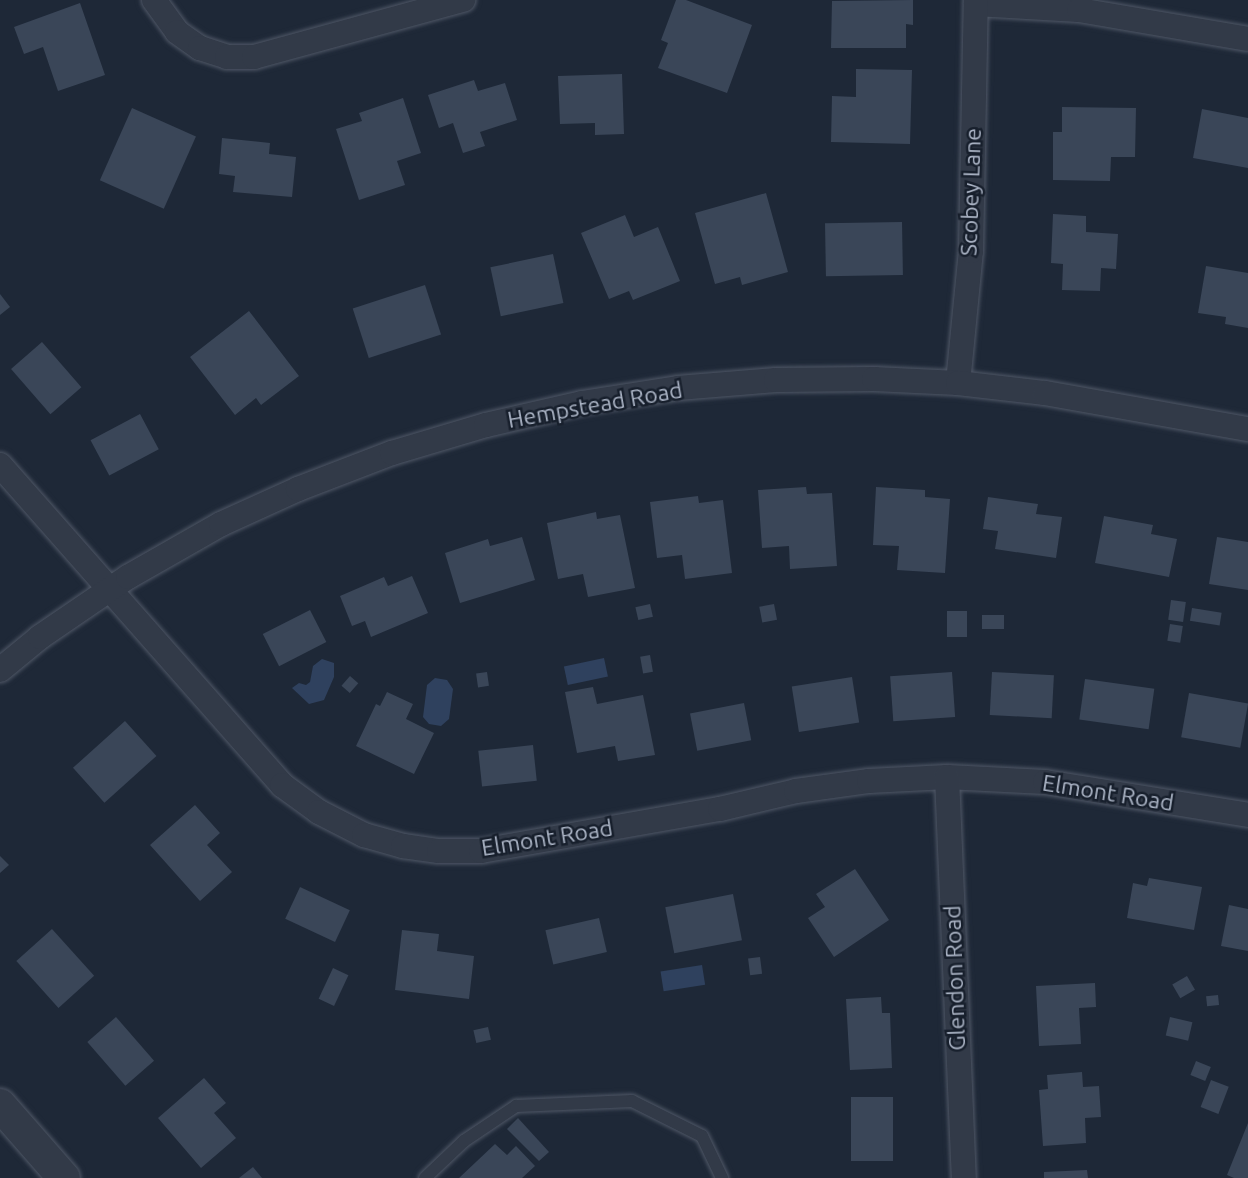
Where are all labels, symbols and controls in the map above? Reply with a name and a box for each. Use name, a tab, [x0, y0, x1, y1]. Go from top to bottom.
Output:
street label: Scobey Lane	[955, 128, 987, 256]
street label: Hempstead Road	[505, 376, 685, 434]
street label: Elmont Road	[1040, 769, 1176, 817]
street label: Elmont Road	[479, 814, 615, 862]
street label: Glendon Road	[939, 905, 971, 1051]

